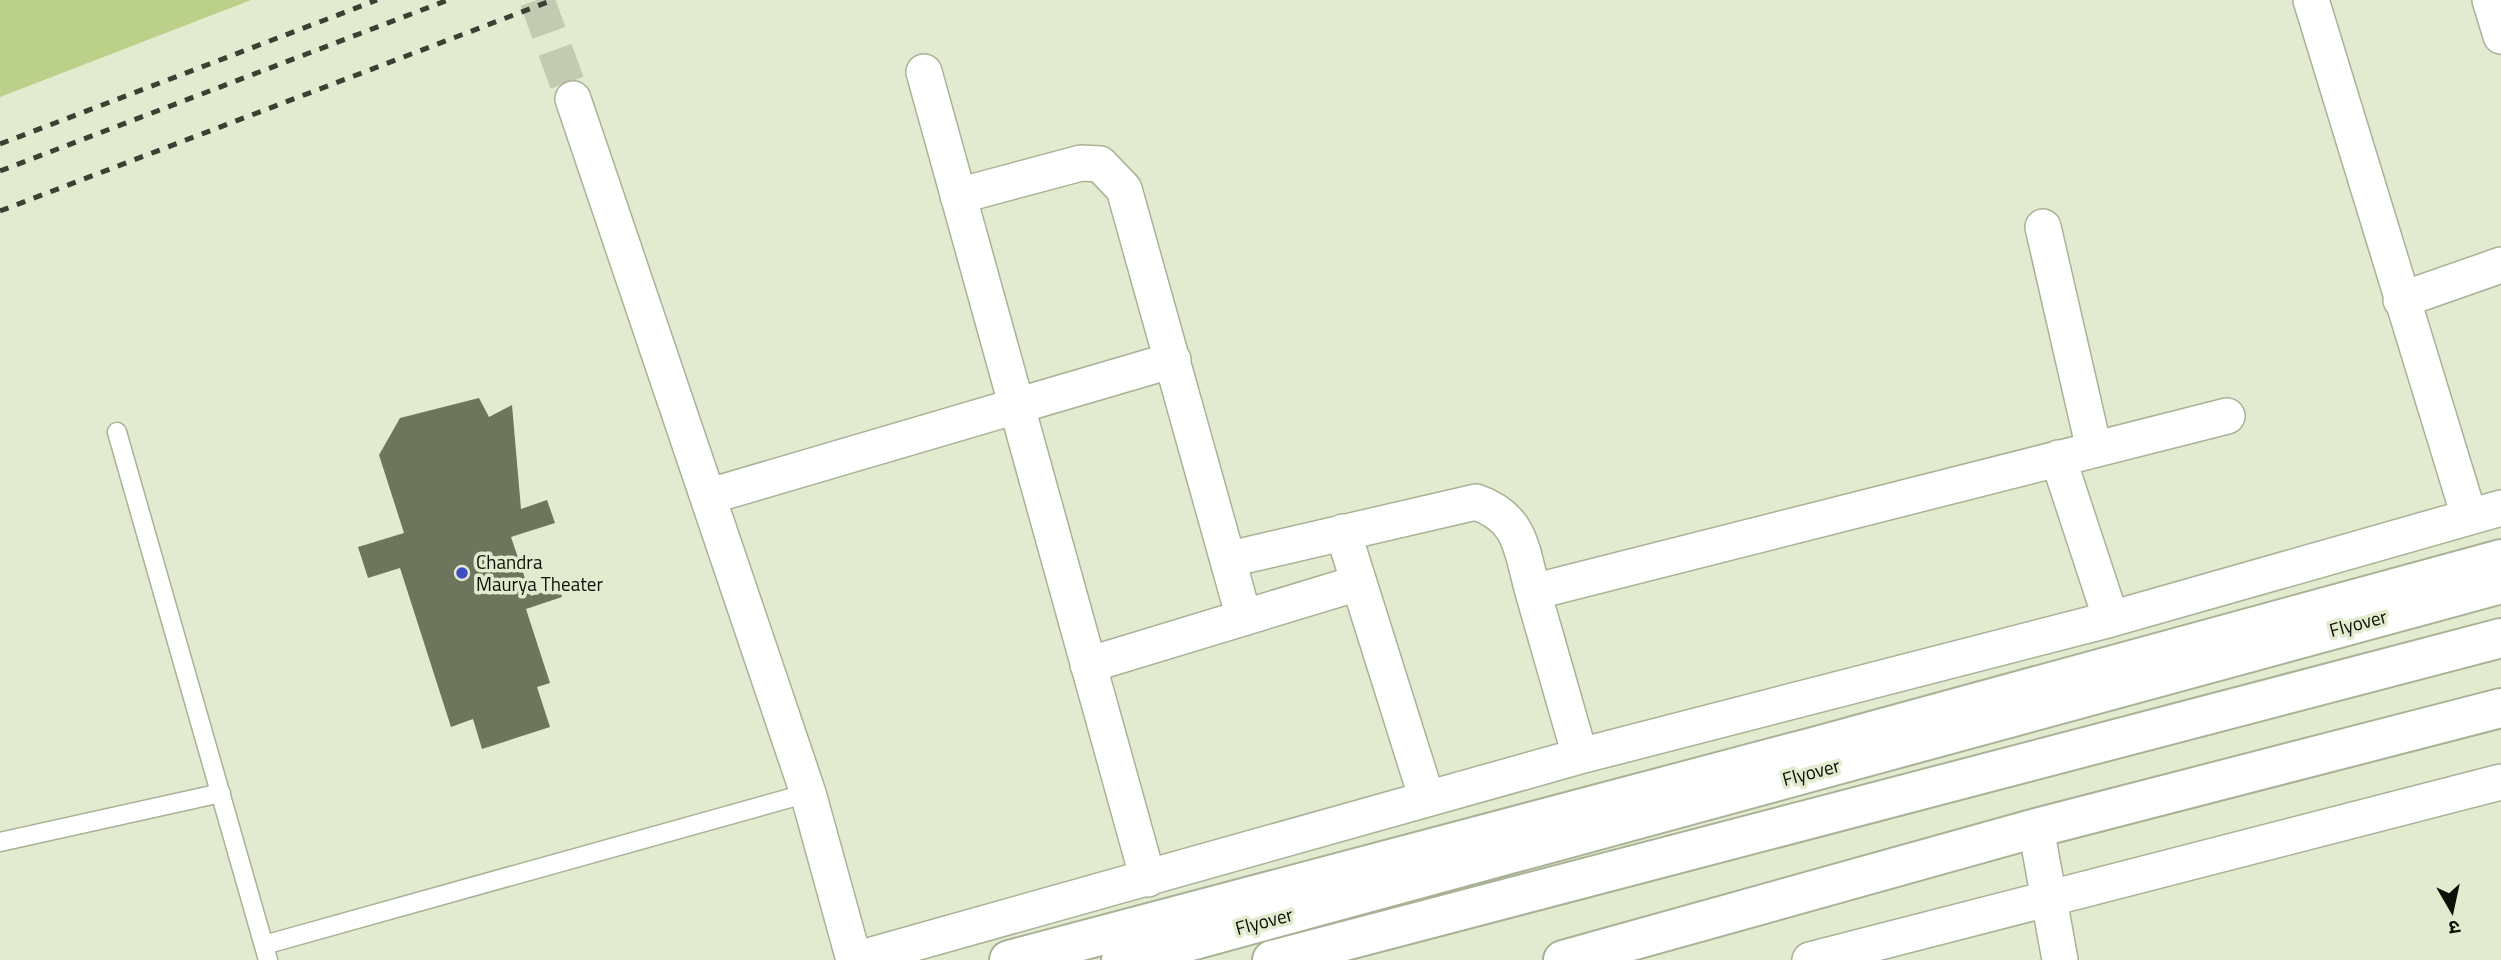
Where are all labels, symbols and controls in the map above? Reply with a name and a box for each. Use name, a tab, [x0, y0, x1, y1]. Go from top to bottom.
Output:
place label: Chandra Maurya Theater	[476, 547, 603, 598]
marker: Chandra Maurya Theater	[454, 565, 470, 581]
street label: Flyover	[2326, 601, 2390, 644]
street label: Flyover	[1779, 750, 1843, 793]
north arrow	[2417, 876, 2487, 946]
street label: Flyover	[1232, 899, 1296, 942]
text: उ	[2446, 913, 2462, 944]

